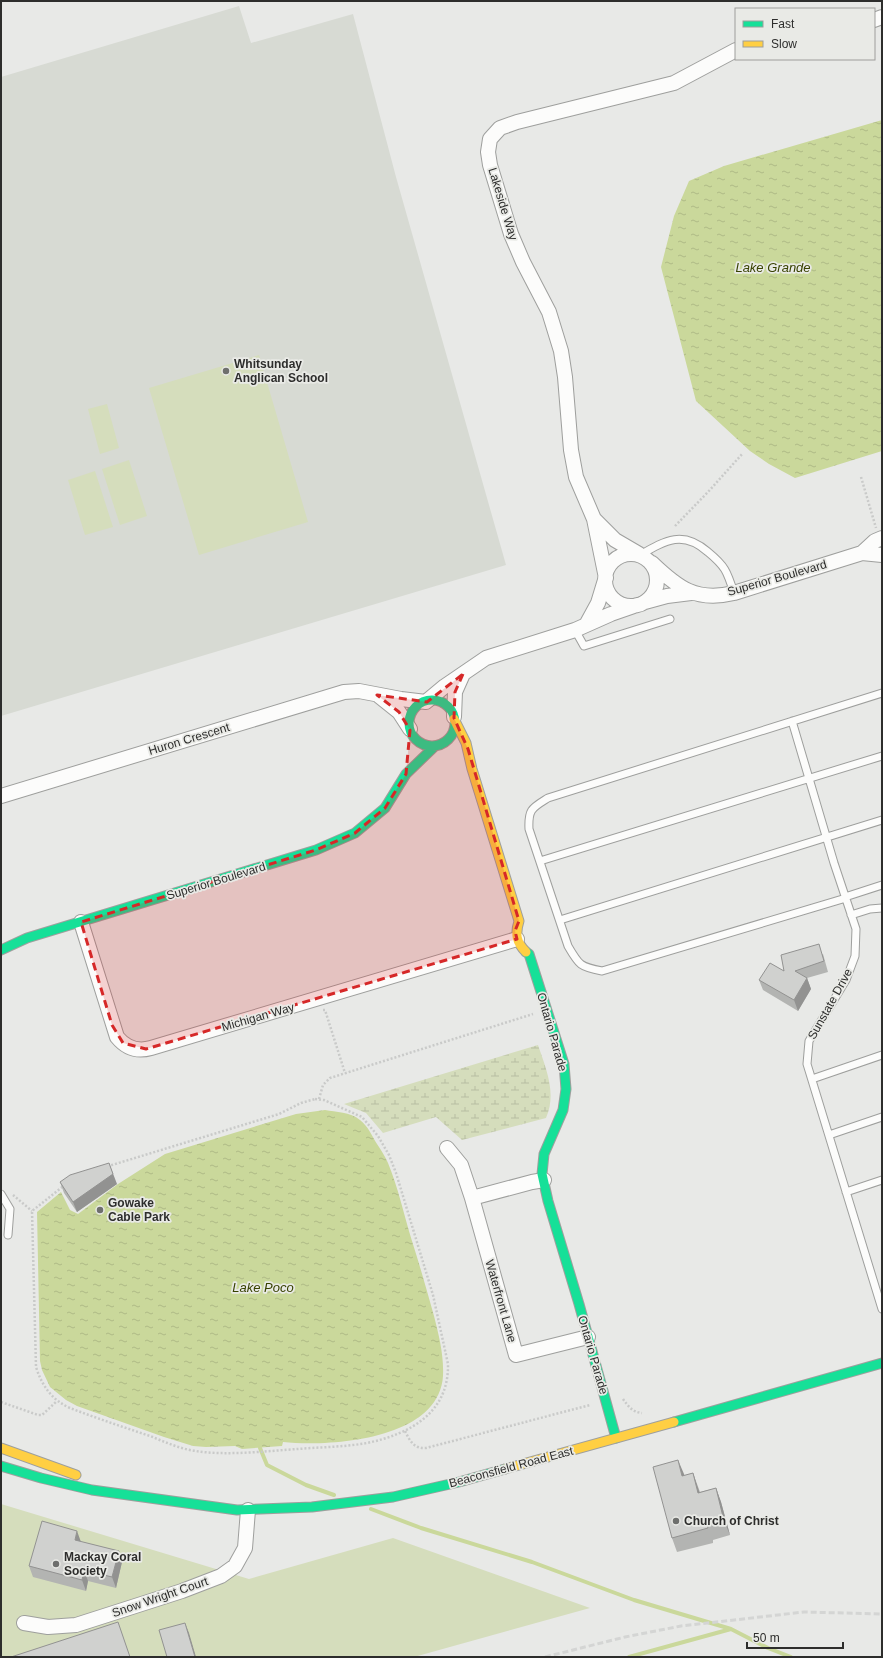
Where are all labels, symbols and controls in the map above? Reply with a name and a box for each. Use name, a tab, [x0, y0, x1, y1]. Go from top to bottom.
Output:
legend	[735, 8, 875, 60]
text: Fast	[771, 17, 795, 31]
text: Slow	[771, 37, 797, 51]
street label: Lakeside Way	[485, 166, 521, 242]
water label: Lake Grande	[735, 260, 811, 275]
place label: Whitsunday Anglican School	[234, 357, 328, 385]
marker: Whitsunday Anglican School	[221, 366, 231, 376]
street label: Superior Boulevard	[726, 557, 828, 599]
street label: Huron Crescent	[147, 720, 232, 758]
street label: Superior Boulevard	[165, 859, 267, 903]
street label: Sunstate Drive	[805, 966, 855, 1042]
street label: Ontario Parade	[534, 991, 570, 1073]
street label: Michigan Way	[220, 1000, 296, 1034]
place label: Gowake Cable Park	[108, 1196, 170, 1224]
marker: Gowake Cable Park	[95, 1205, 105, 1215]
street label: Waterfront Lane	[482, 1258, 520, 1344]
water label: Lake Poco	[232, 1280, 294, 1295]
street label: Ontario Parade	[575, 1314, 611, 1396]
street label: Beaconsfield Road East	[447, 1443, 575, 1490]
place label: Church of Christ	[684, 1514, 779, 1528]
marker: Church of Christ	[671, 1516, 681, 1526]
place label: Mackay Coral Society	[64, 1550, 141, 1578]
marker: Mackay Coral Society	[51, 1559, 61, 1569]
street label: Snow Wright Court	[110, 1574, 210, 1620]
scale bar	[747, 1624, 843, 1650]
text: 50 m	[753, 1631, 780, 1645]

